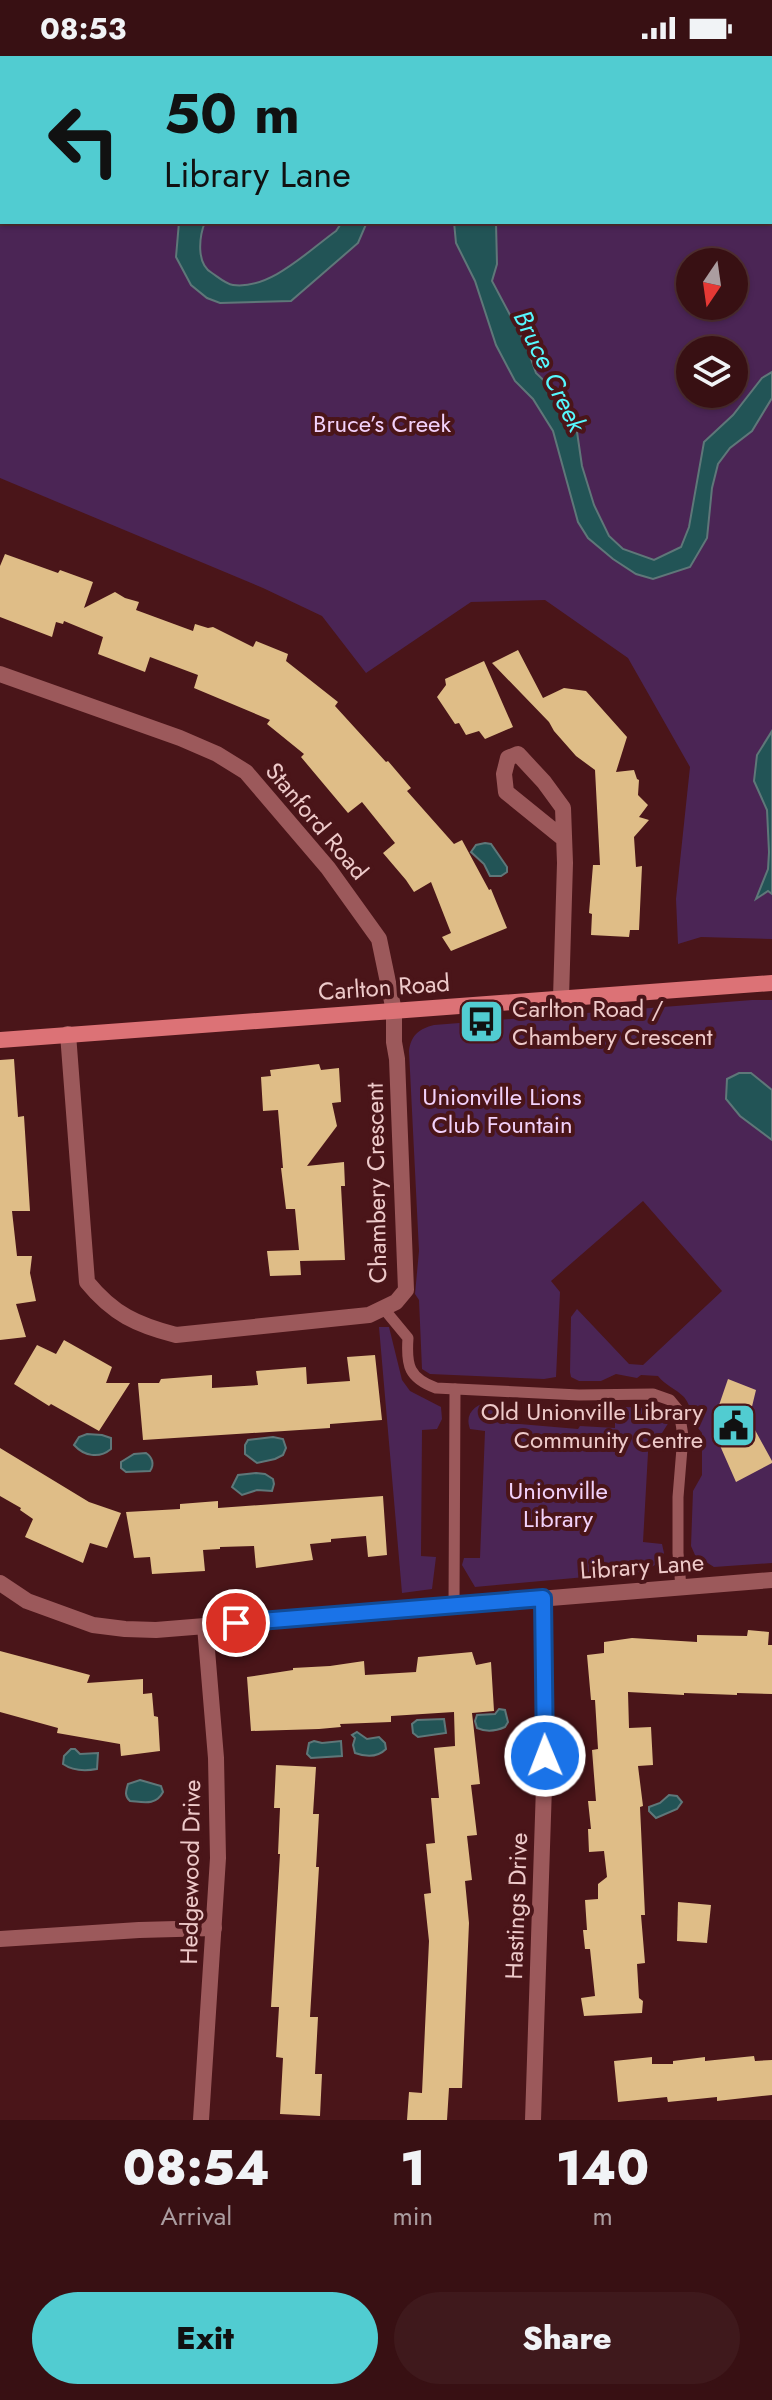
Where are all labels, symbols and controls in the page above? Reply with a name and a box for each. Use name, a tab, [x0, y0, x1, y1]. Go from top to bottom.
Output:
text: 08:53	[40, 7, 126, 50]
text: 50 m	[164, 73, 300, 154]
icon: left	[32, 88, 136, 192]
text: Library Lane	[164, 148, 351, 200]
north arrow	[676, 248, 748, 320]
map controls	[676, 248, 748, 408]
water label: Bruce Creek	[504, 304, 597, 440]
button: layers	[676, 336, 748, 408]
park label: Bruce’s Creek	[313, 406, 451, 441]
street label: Stanford Road	[257, 755, 377, 887]
street label: Carlton Road	[317, 965, 451, 1009]
place label: Carlton Road / Chambery Crescent	[512, 991, 713, 1054]
bus stop icon: Carlton Road / Chambery Crescent	[457, 998, 505, 1046]
park label: Unionville Lions Club Fountain	[422, 1079, 582, 1142]
street label: Chambery Crescent	[357, 1082, 395, 1284]
place label: Old Unionville Library Community Centre	[481, 1394, 703, 1457]
public building icon: Old Unionville Library Community Centre	[710, 1401, 758, 1449]
park label: Unionville Library	[508, 1473, 608, 1536]
street label: Library Lane	[579, 1544, 705, 1588]
pin	[202, 1589, 270, 1657]
icon: arrive	[214, 1601, 258, 1645]
position arrow	[503, 1714, 587, 1798]
street label: Hedgewood Drive	[171, 1779, 209, 1965]
street label: Hastings Drive	[496, 1832, 536, 1980]
text: 08:54	[123, 2134, 270, 2203]
text: 1	[400, 2134, 426, 2203]
text: 140	[556, 2134, 649, 2203]
text: Arrival	[160, 2197, 232, 2235]
text: min	[393, 2197, 433, 2235]
text: m	[593, 2197, 613, 2235]
button: Exit	[32, 2292, 378, 2384]
button: Share	[394, 2292, 740, 2384]

